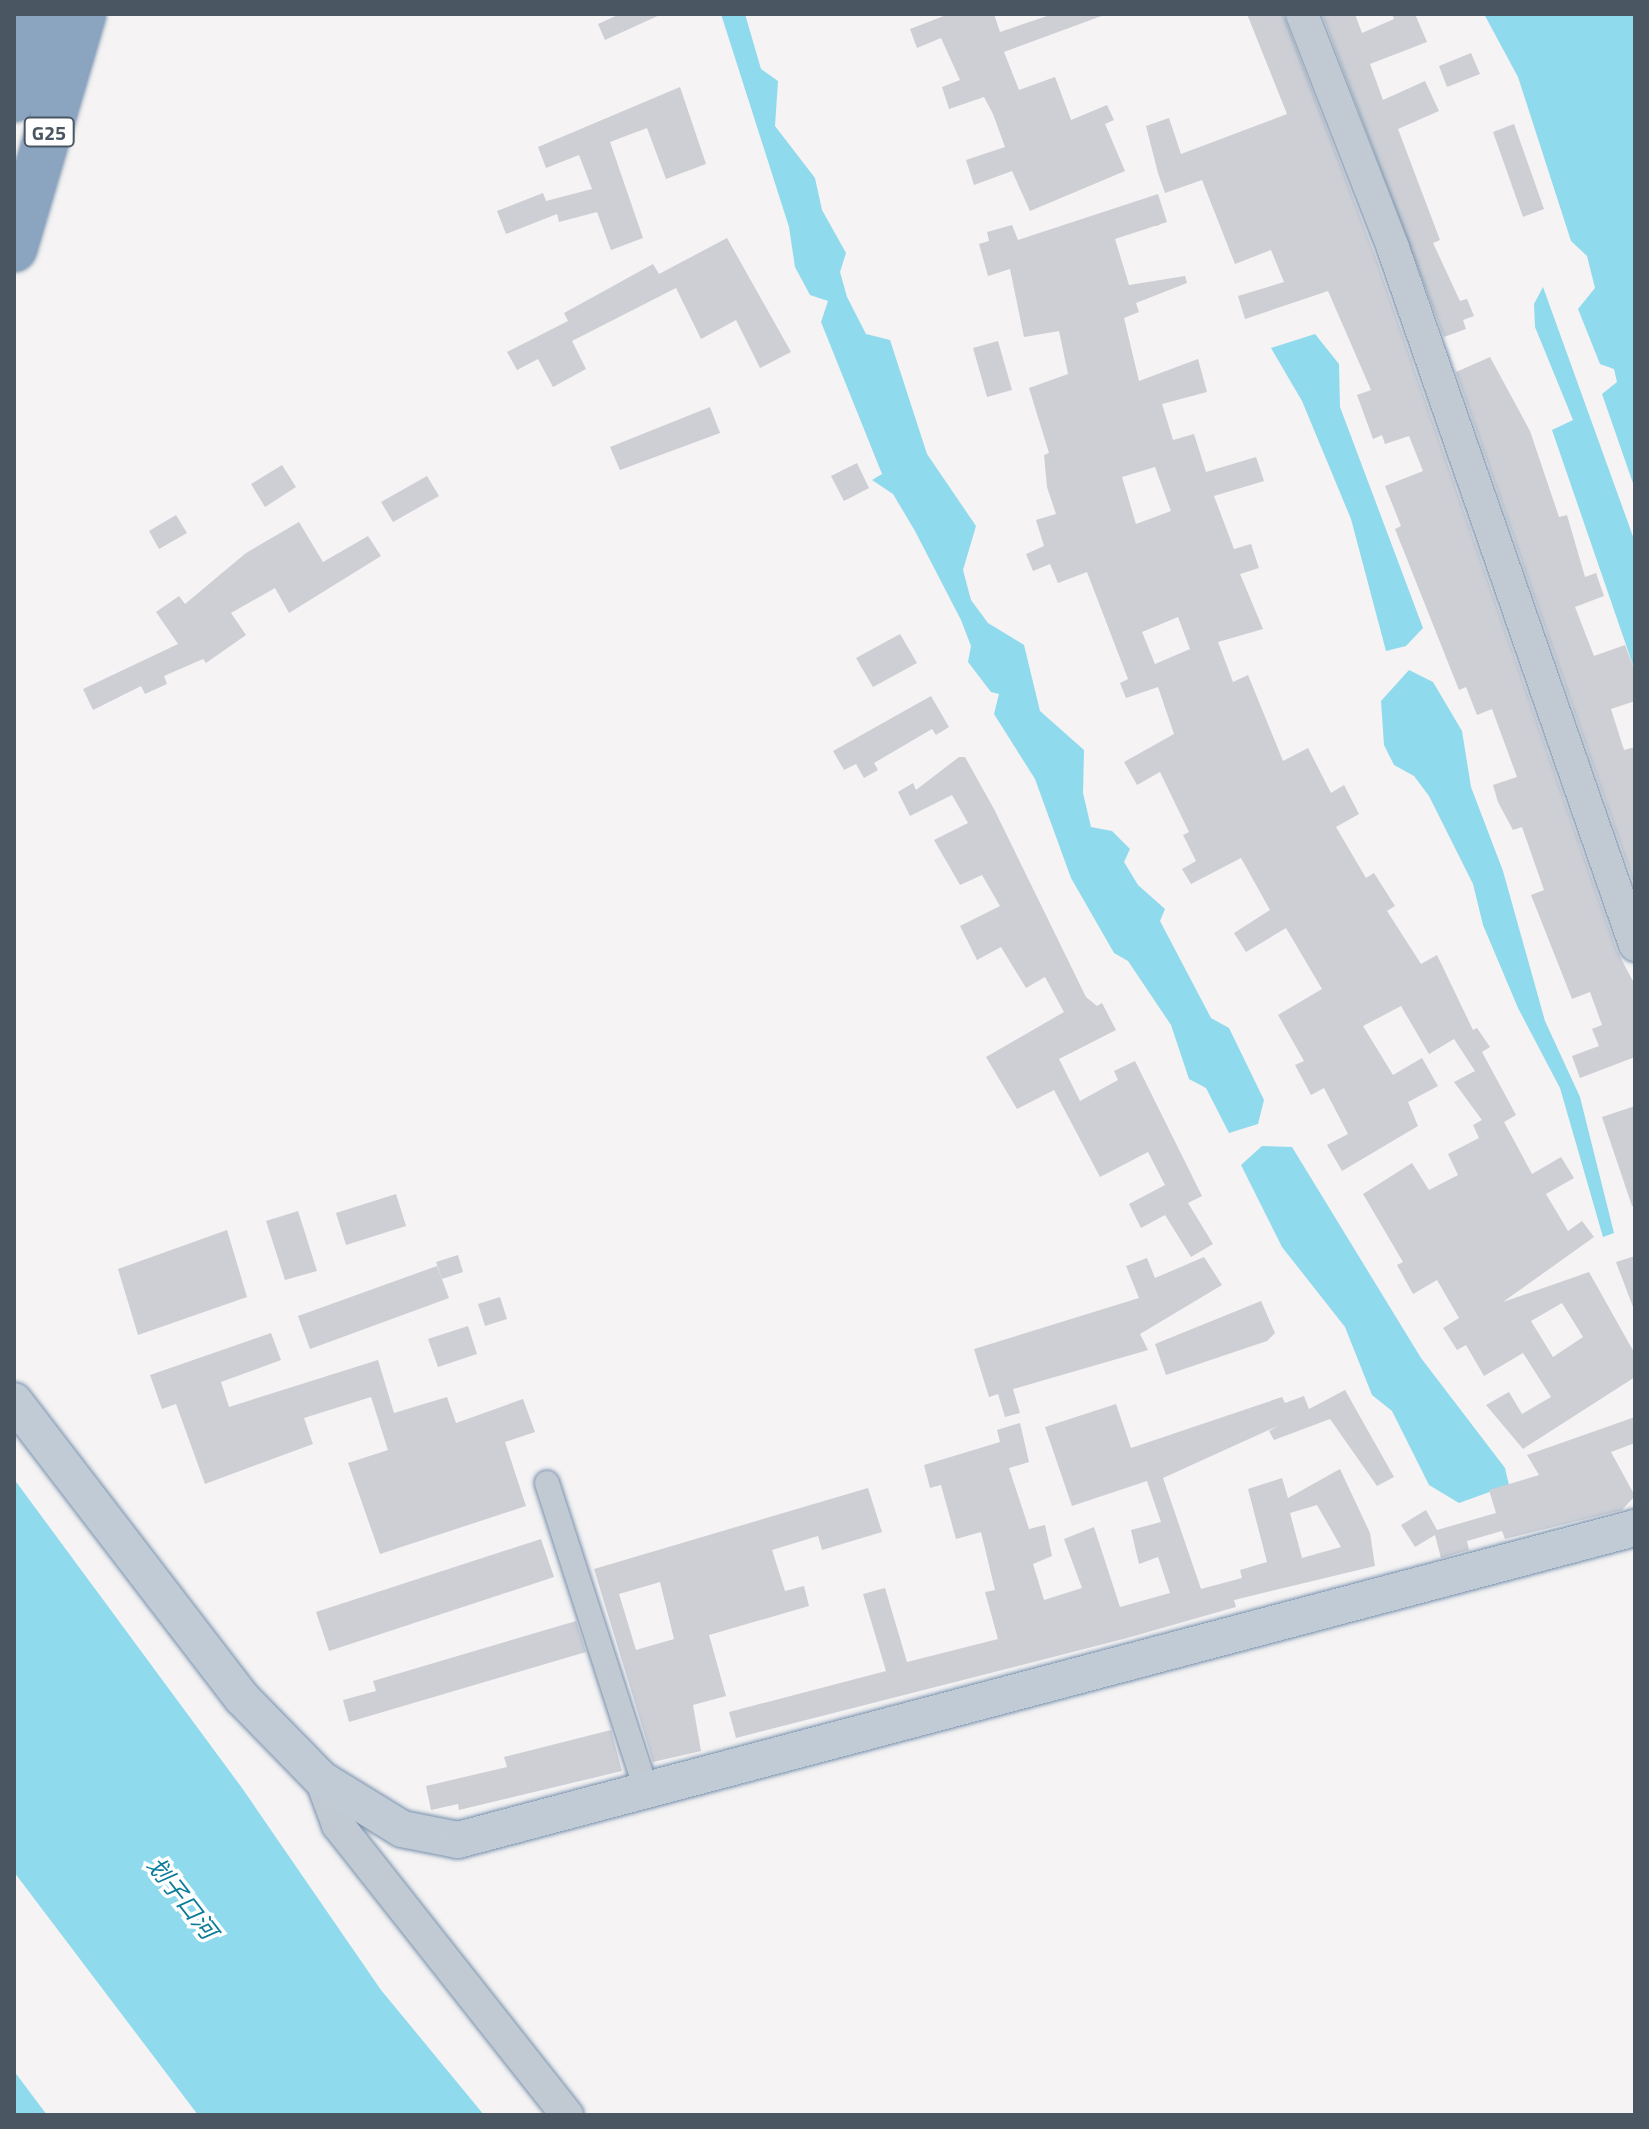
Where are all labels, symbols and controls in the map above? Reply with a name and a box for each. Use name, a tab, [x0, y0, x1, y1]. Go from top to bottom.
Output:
road number: G25	[23, 116, 75, 148]
water label: 划子口河	[141, 1851, 223, 1945]

